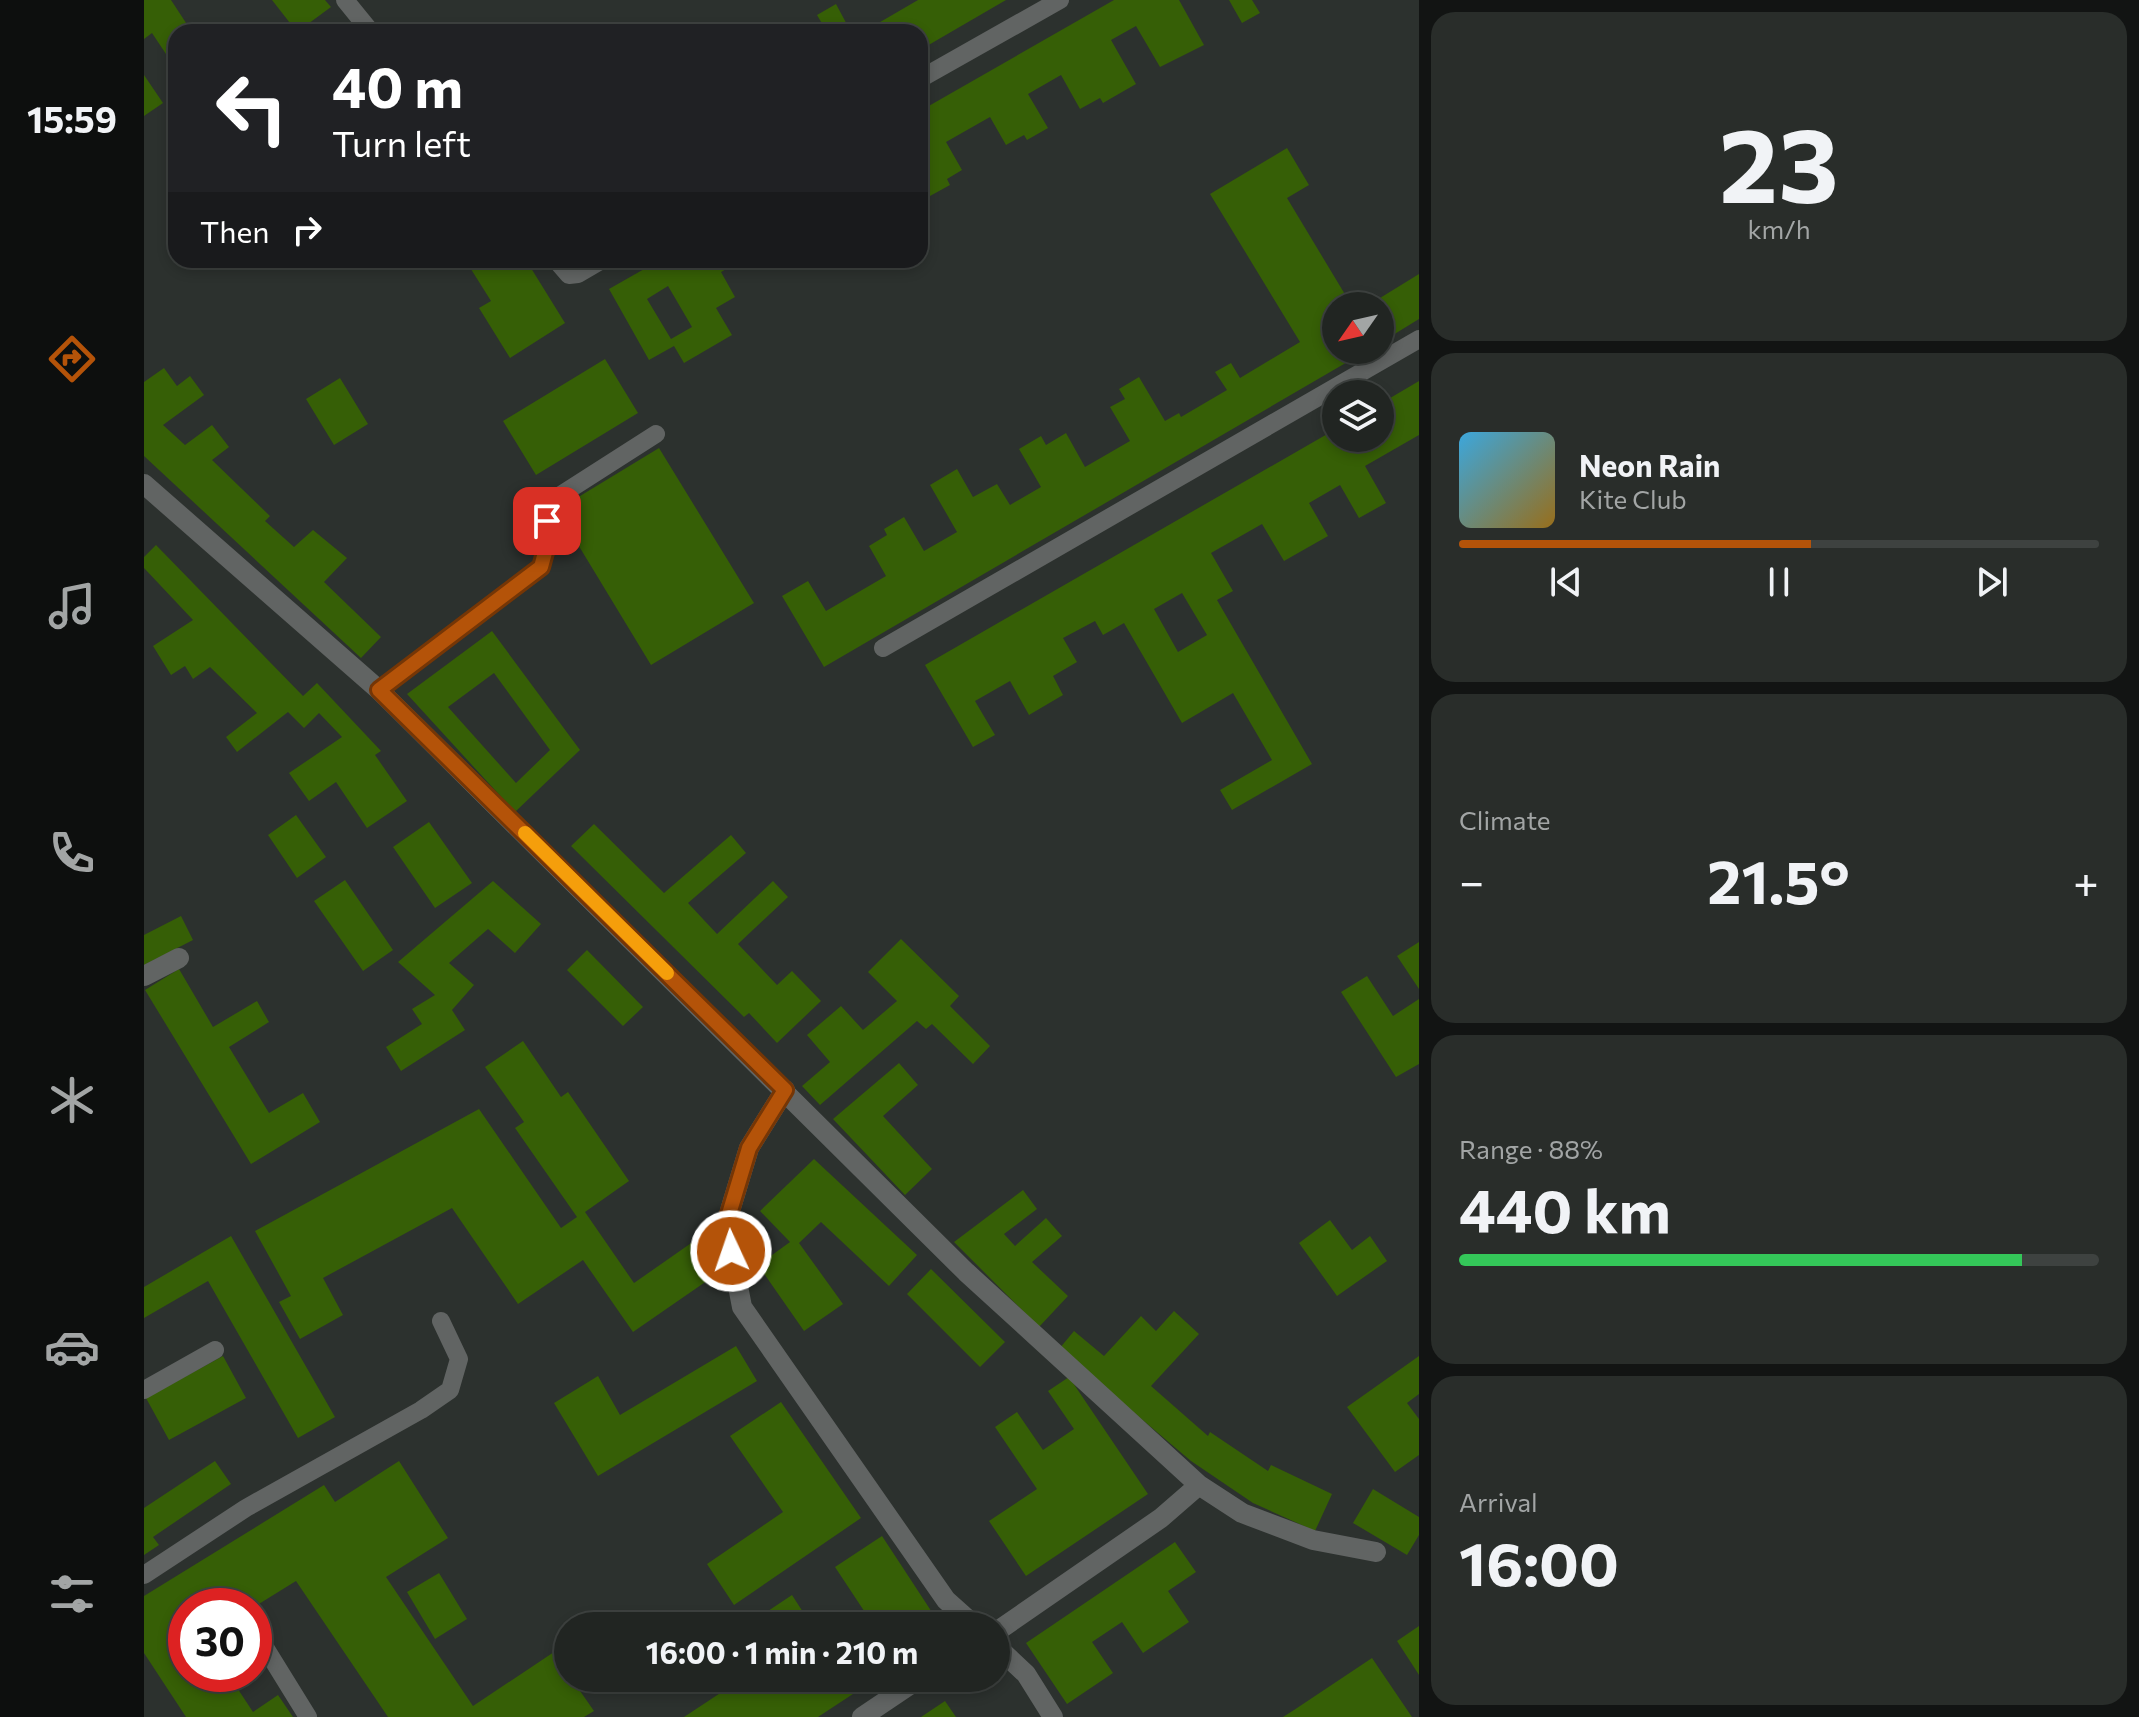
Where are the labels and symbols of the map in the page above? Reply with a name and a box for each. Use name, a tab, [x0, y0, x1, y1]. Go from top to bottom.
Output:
north arrow	[1322, 292, 1394, 364]
pin	[513, 487, 581, 555]
position arrow	[689, 1209, 773, 1293]
speed limit sign: 30	[168, 1588, 272, 1692]

